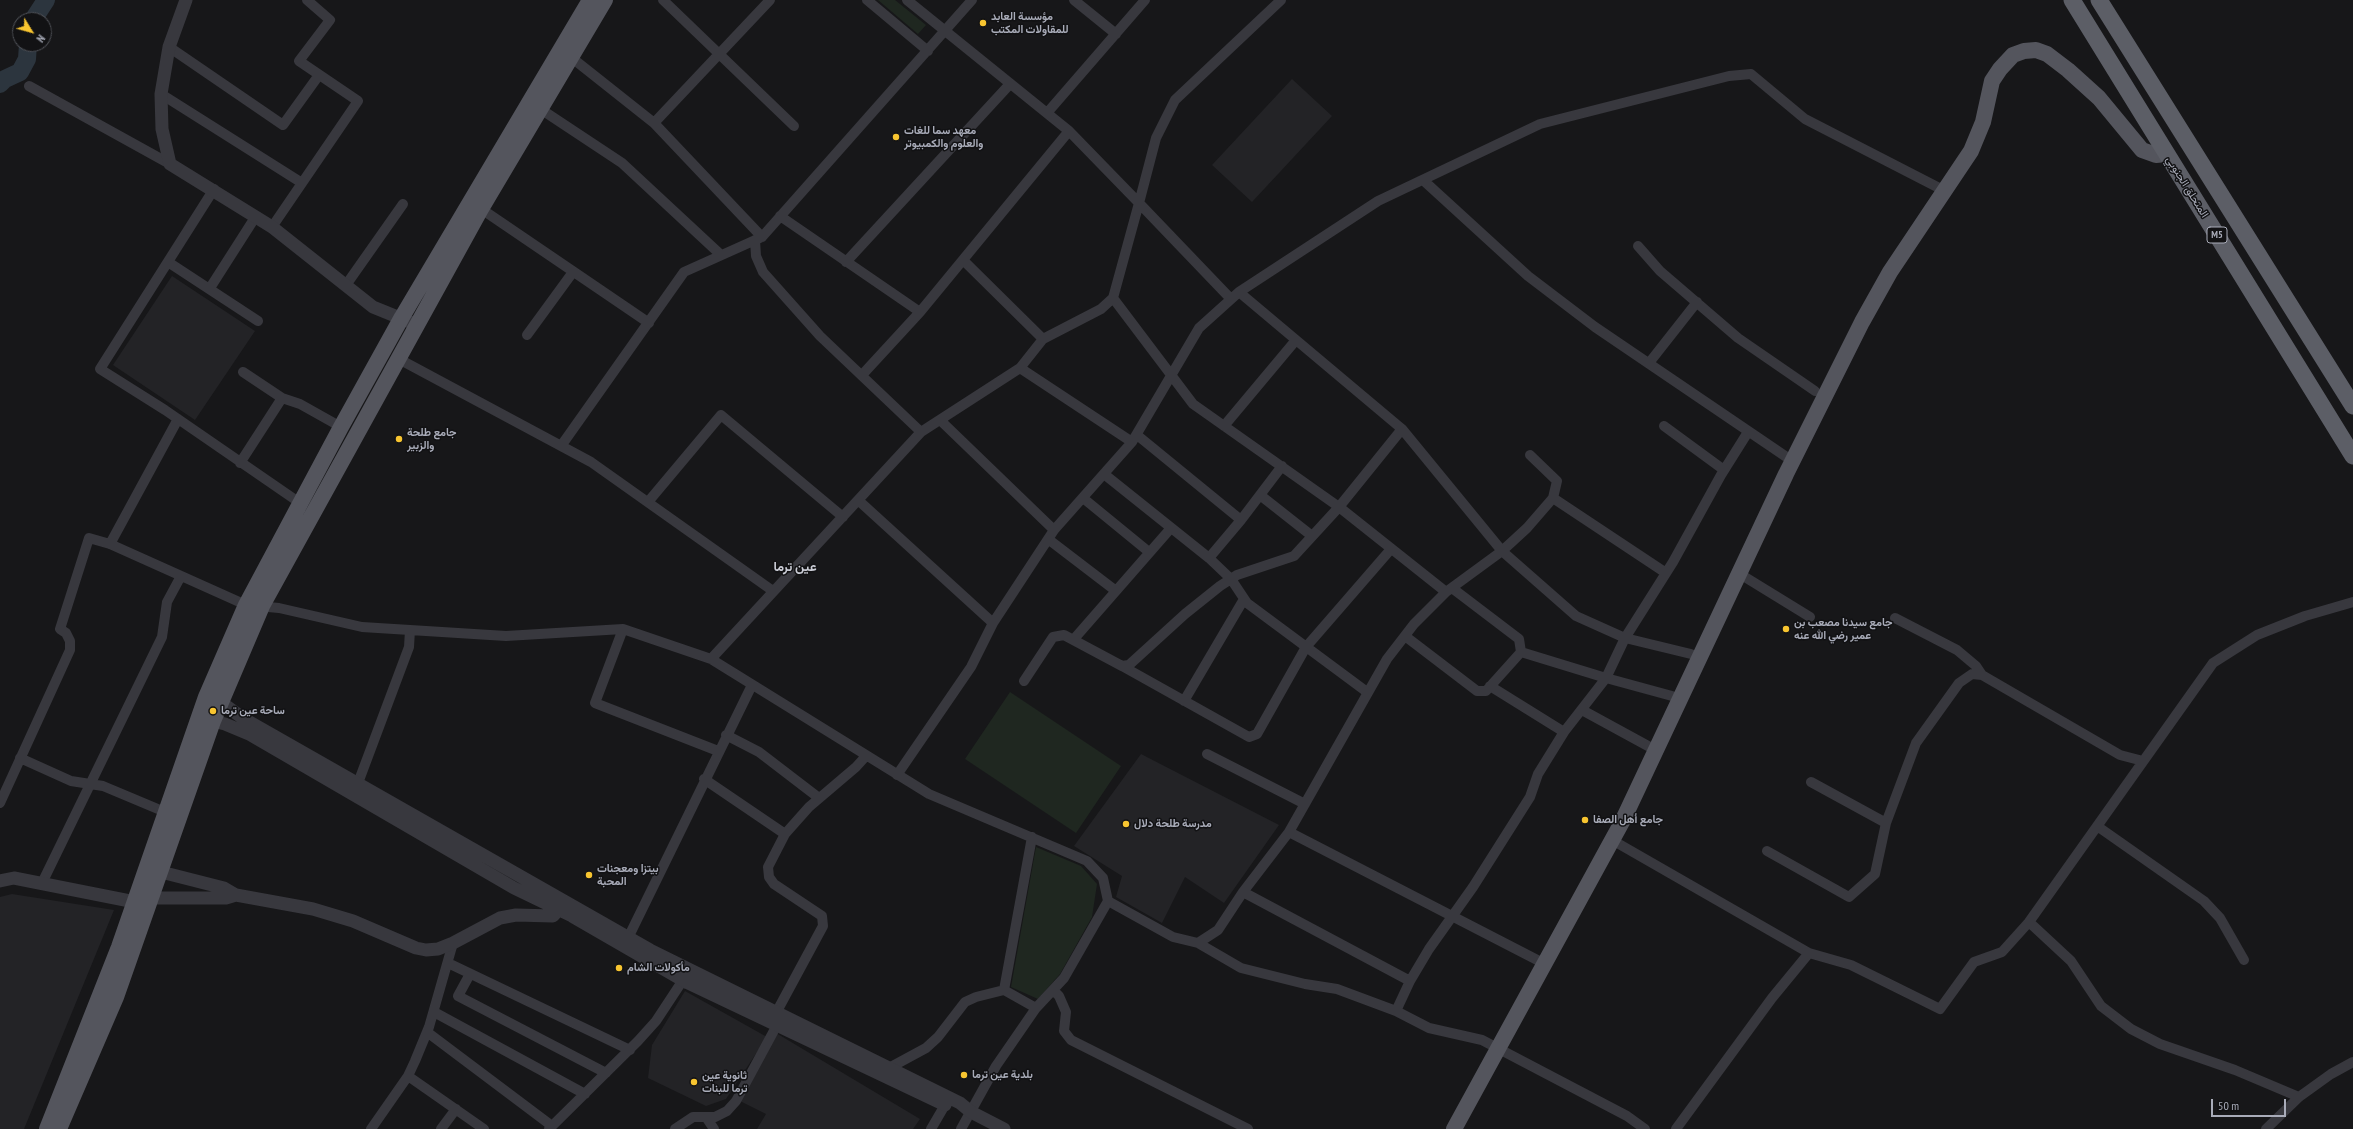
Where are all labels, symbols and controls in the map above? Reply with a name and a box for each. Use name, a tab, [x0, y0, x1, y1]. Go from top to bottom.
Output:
place label: مؤسسة العابد للمقاولات المكتب	[991, 10, 1069, 36]
north arrow	[12, 12, 52, 52]
marker: مؤسسة العابد للمقاولات المكتب	[978, 18, 988, 28]
text: N	[33, 32, 48, 45]
place label: معهد سما للغات والعلوم والكمبيوتر	[904, 124, 983, 150]
marker: معهد سما للغات والعلوم والكمبيوتر	[891, 132, 901, 142]
street label: المتحلق الجنوبي	[2163, 154, 2211, 220]
road number: M5	[2207, 227, 2227, 243]
place label: جامع طلحة والزبير	[407, 426, 457, 452]
marker: جامع طلحة والزبير	[394, 434, 404, 444]
district label: عين ترما	[773, 559, 817, 575]
place label: جامع سيدنا مصعب بن عمير رضي الله عنه	[1794, 616, 1892, 642]
marker: جامع سيدنا مصعب بن عمير رضي الله عنه	[1781, 624, 1791, 634]
place label: ساحة عين ترما	[221, 704, 285, 718]
marker: ساحة عين ترما	[208, 706, 218, 716]
place label: جامع أهل الصفا	[1593, 813, 1663, 827]
marker: جامع أهل الصفا	[1580, 815, 1590, 825]
place label: مدرسة طلحة دلال	[1134, 817, 1212, 831]
marker: مدرسة طلحة دلال	[1121, 819, 1131, 829]
place label: بيتزا ومعجنات المحبة	[597, 862, 659, 888]
marker: بيتزا ومعجنات المحبة	[584, 870, 594, 880]
place label: مأكولات الشام	[627, 961, 690, 975]
marker: مأكولات الشام	[614, 963, 624, 973]
place label: بلدية عين ترما	[972, 1068, 1033, 1082]
place label: ثانوية عين ترما للبنات	[702, 1069, 747, 1095]
marker: بلدية عين ترما	[959, 1070, 969, 1080]
marker: ثانوية عين ترما للبنات	[689, 1077, 699, 1087]
scale bar	[2213, 1091, 2288, 1117]
text: 50 m	[2218, 1098, 2239, 1113]

